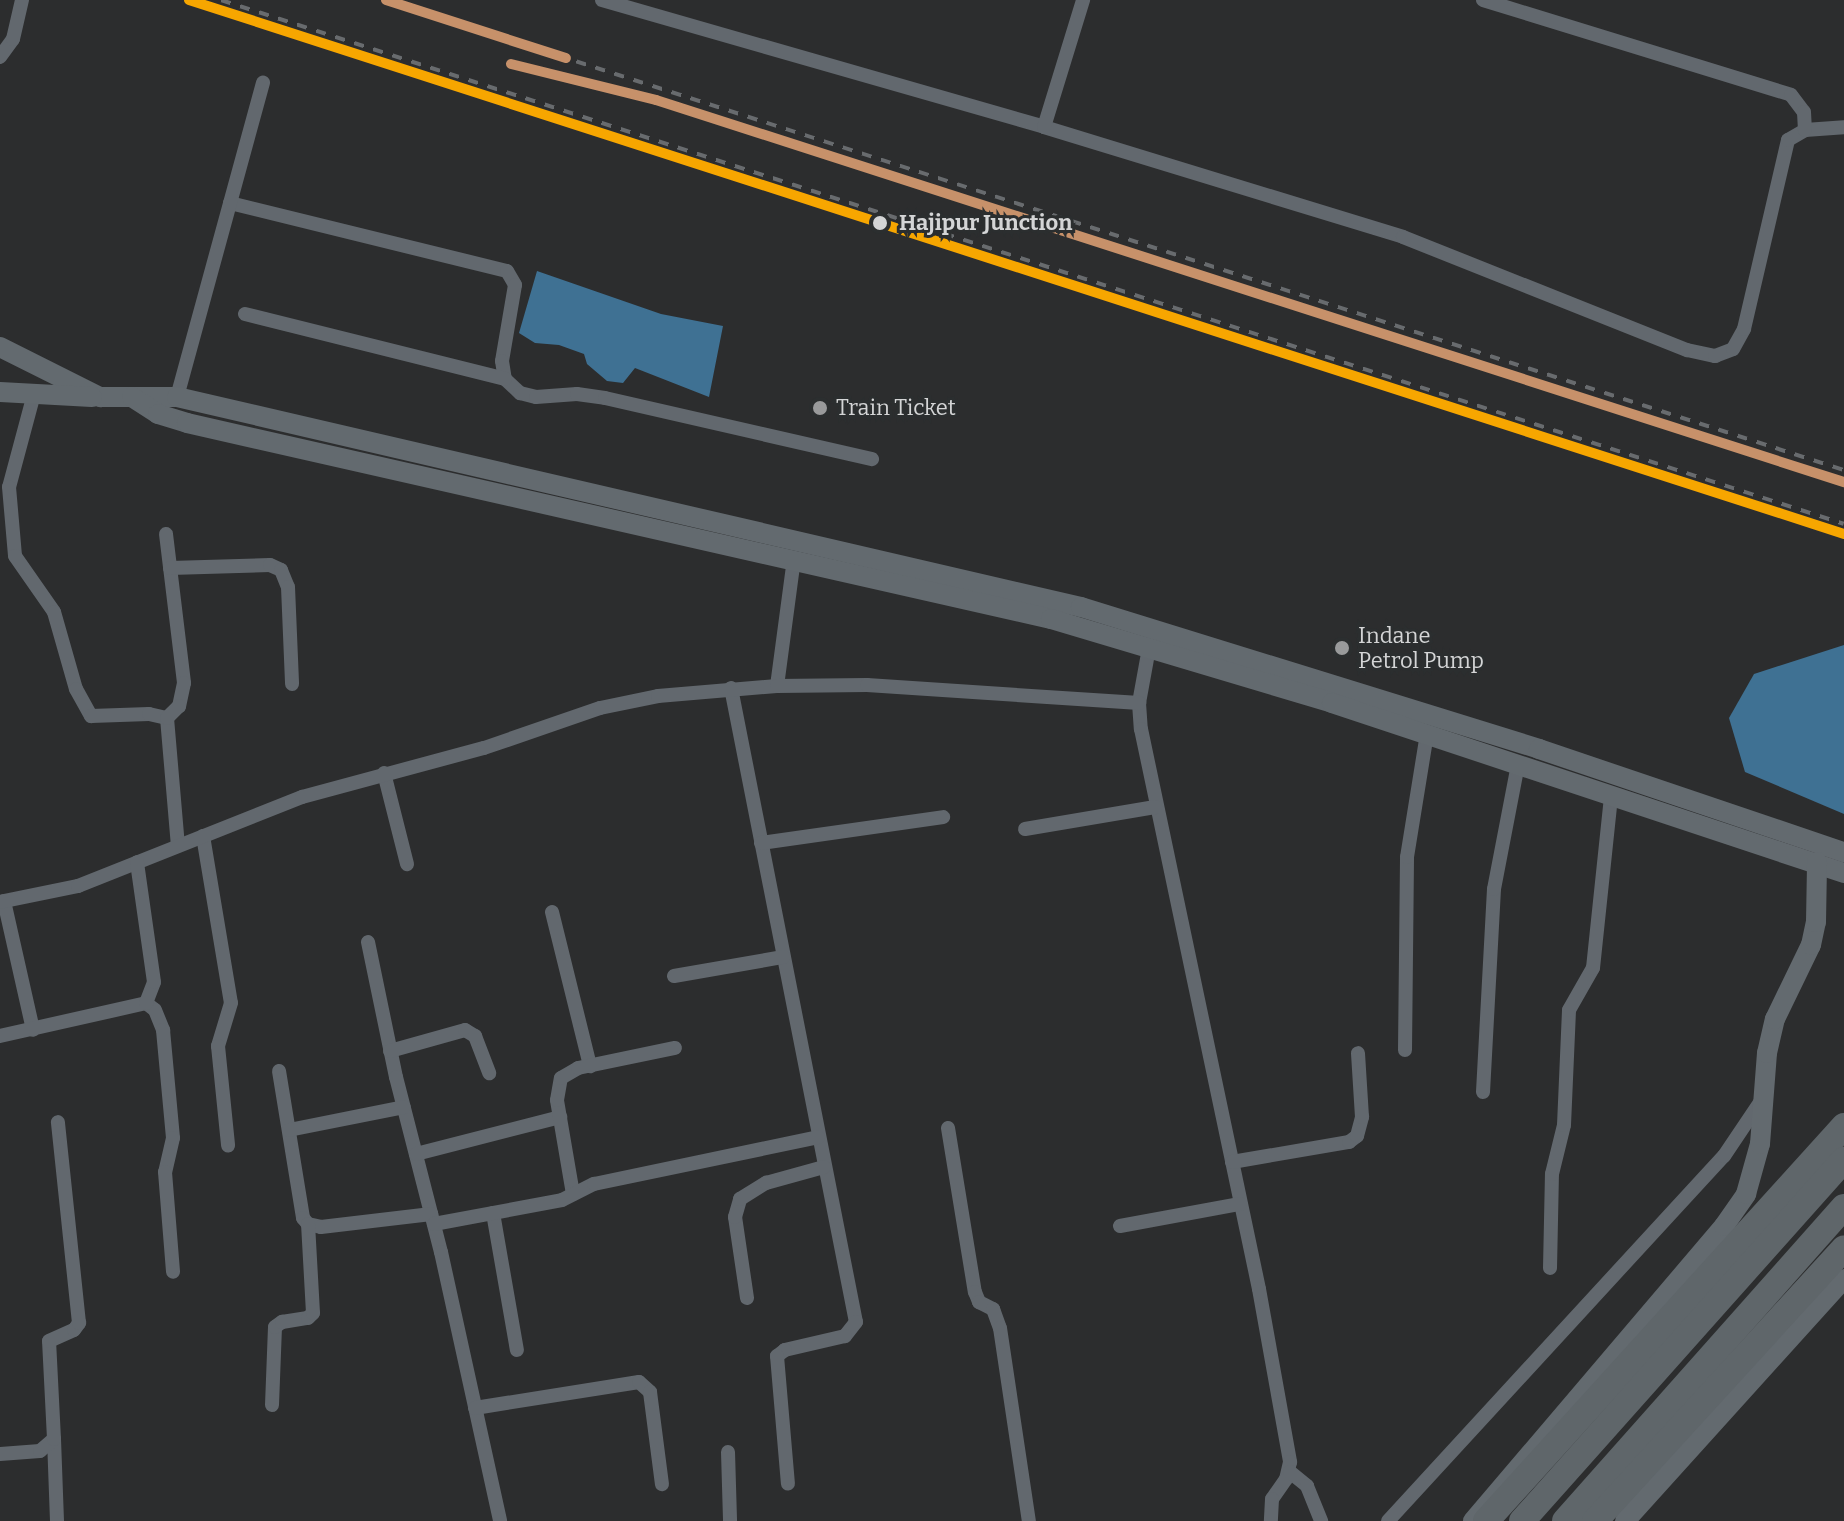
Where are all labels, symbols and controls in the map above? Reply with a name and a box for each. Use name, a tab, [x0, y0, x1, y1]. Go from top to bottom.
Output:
place label: Hajipur Junction	[899, 210, 1072, 236]
marker: Hajipur Junction	[868, 211, 892, 235]
place label: Train Ticket	[836, 395, 956, 421]
marker: Train Ticket	[811, 399, 829, 417]
place label: Indane Petrol Pump	[1358, 622, 1484, 674]
marker: Indane Petrol Pump	[1333, 639, 1351, 657]

